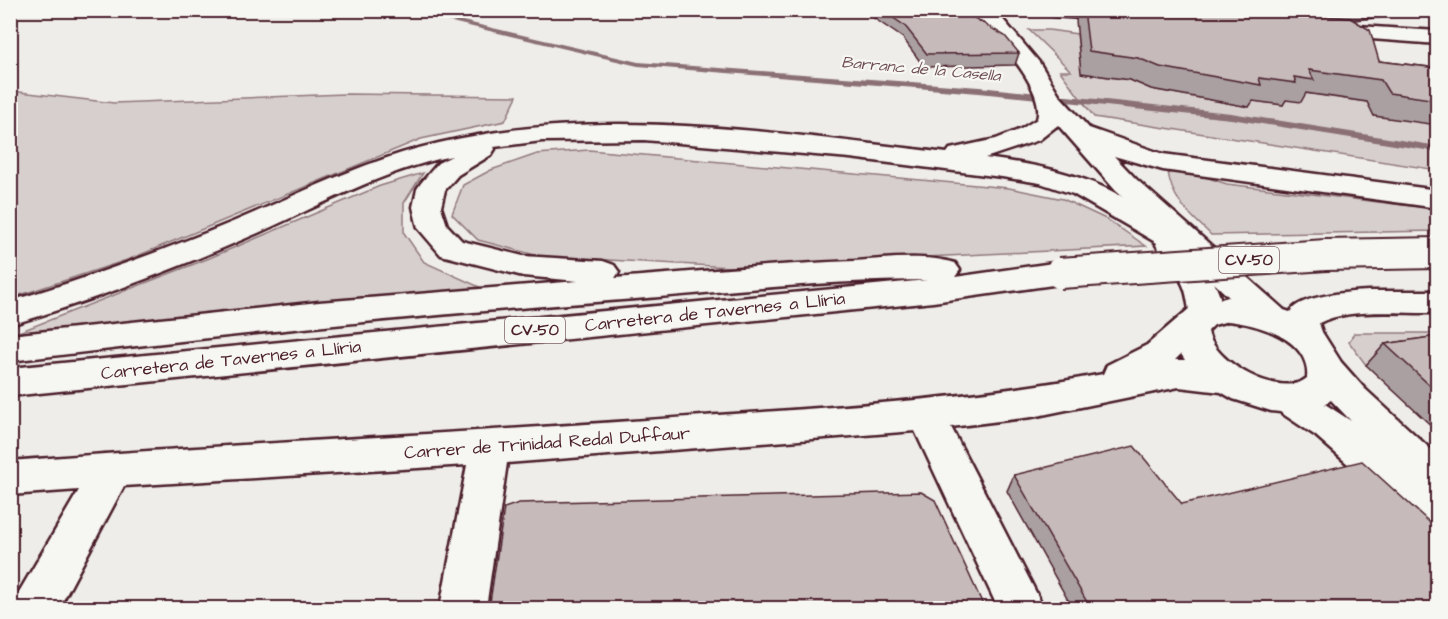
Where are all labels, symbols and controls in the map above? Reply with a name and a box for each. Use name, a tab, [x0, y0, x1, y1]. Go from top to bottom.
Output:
water label: Barranc de la Casella	[841, 51, 1002, 87]
road number: CV-50	[1219, 247, 1279, 273]
street label: Carretera de Tavernes a Llíria	[584, 286, 846, 338]
road number: CV-50	[505, 317, 565, 343]
street label: Carretera de Tavernes a Llíria	[100, 334, 362, 386]
street label: Carrer de Trinidad Redal Duffaur	[403, 421, 691, 465]

